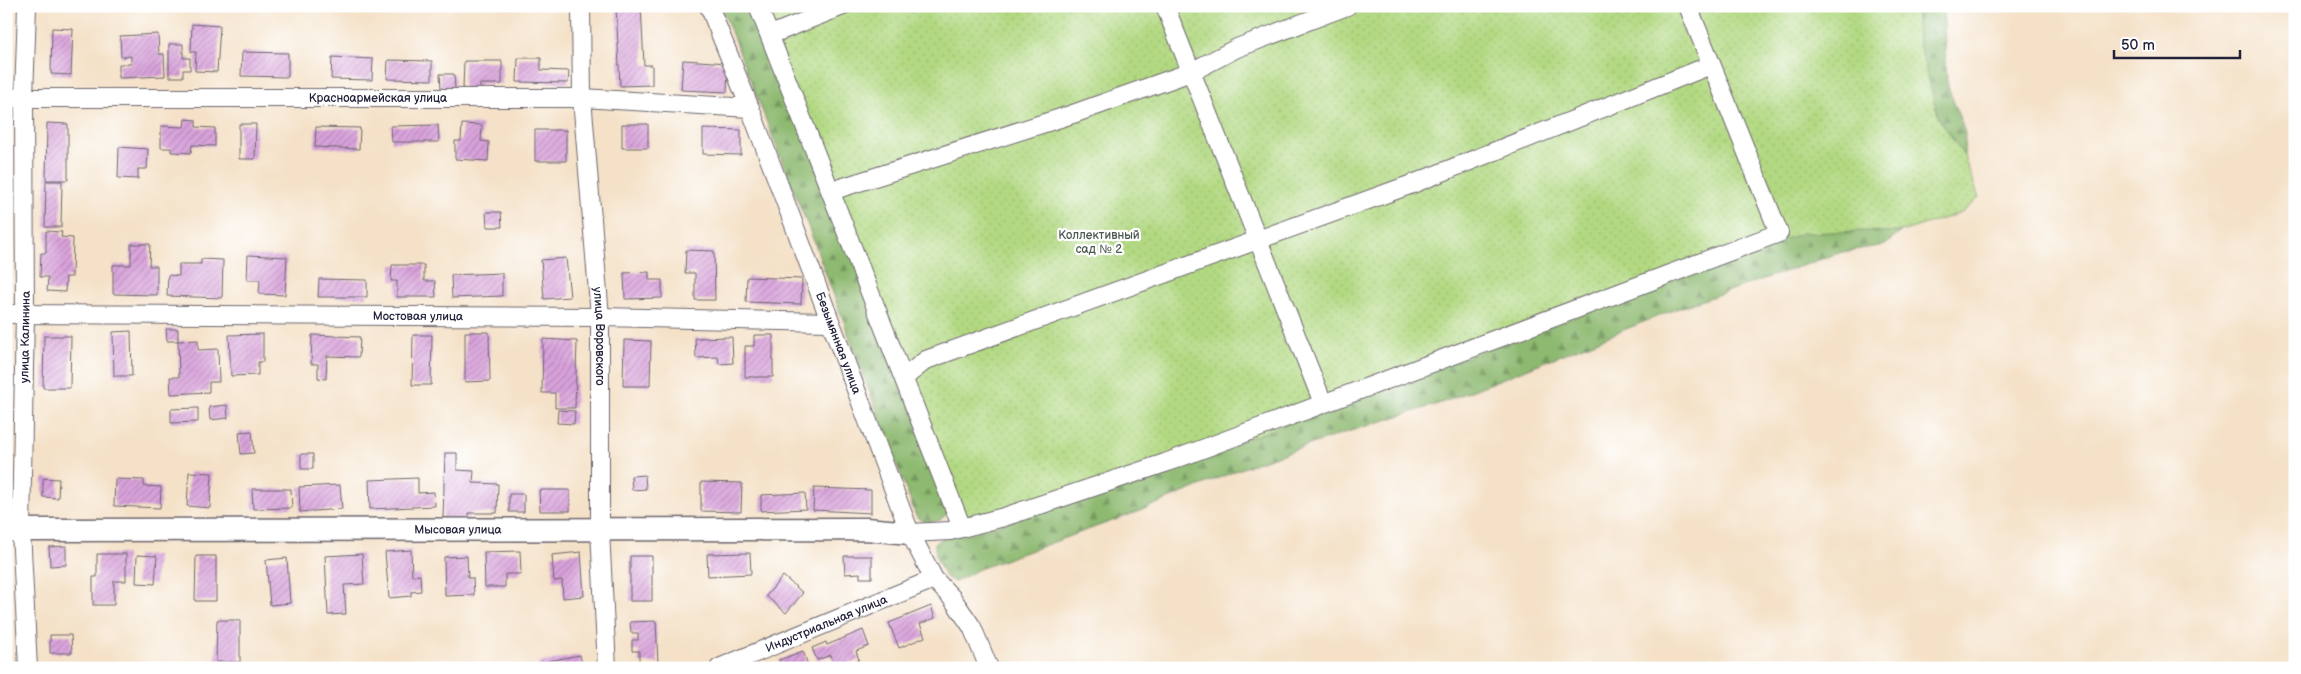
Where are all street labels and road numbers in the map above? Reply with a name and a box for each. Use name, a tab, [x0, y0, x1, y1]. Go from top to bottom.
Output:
street label: Красноармейская улица	[309, 91, 447, 106]
street label: улица Воровского	[590, 286, 607, 386]
street label: Безымянная улица	[812, 290, 864, 396]
street label: улица Калинина	[17, 291, 34, 383]
street label: Мостовая улица	[373, 309, 463, 324]
street label: Мысовая улица	[414, 522, 502, 538]
street label: Индустриальная улица	[763, 592, 890, 656]

